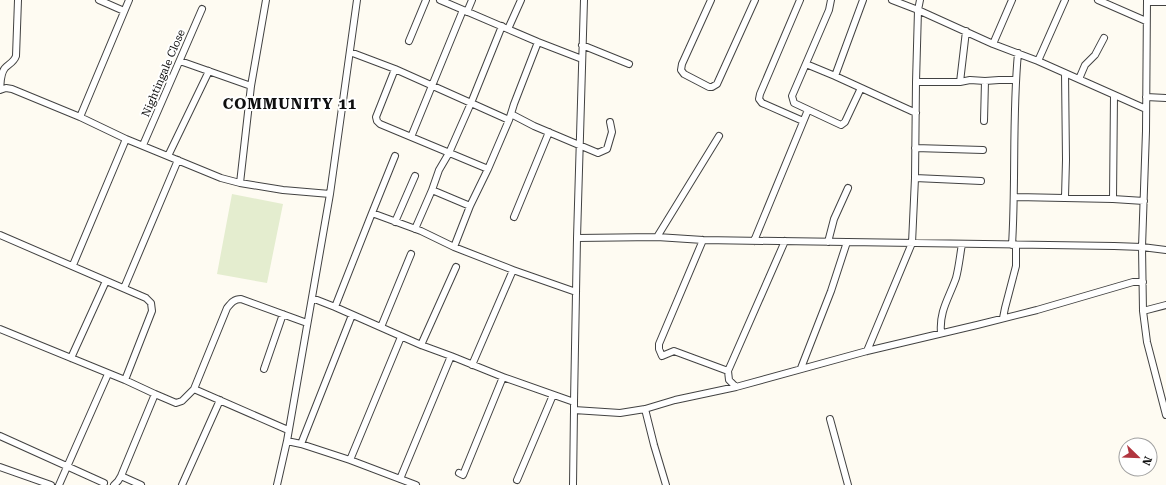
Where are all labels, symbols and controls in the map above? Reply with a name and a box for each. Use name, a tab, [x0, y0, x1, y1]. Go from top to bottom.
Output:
street label: Nightingale Close	[139, 27, 188, 119]
district label: COMMUNITY 11	[223, 95, 357, 113]
north arrow	[1118, 437, 1158, 477]
text: N	[1139, 454, 1154, 468]

